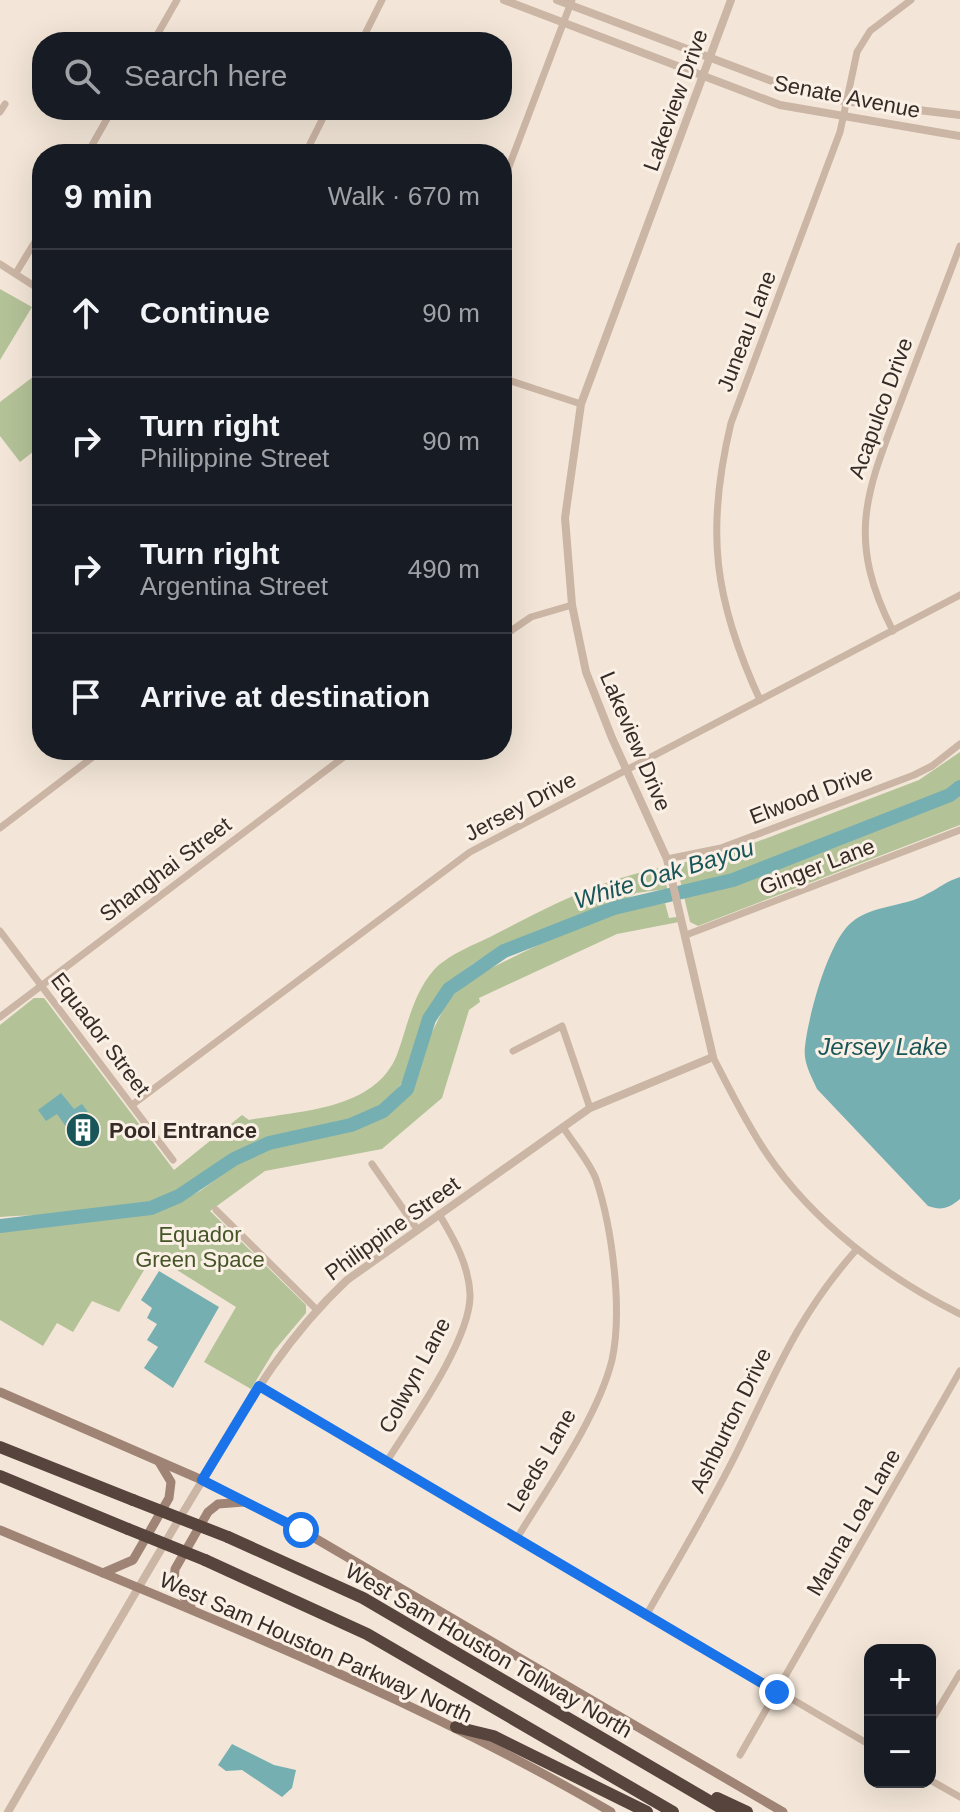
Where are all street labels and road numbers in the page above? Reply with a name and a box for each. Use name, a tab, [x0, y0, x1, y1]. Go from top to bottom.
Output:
street label: Lakeview Drive	[638, 26, 713, 175]
street label: Senate Avenue	[771, 70, 922, 123]
street label: Juneau Lane	[712, 267, 781, 395]
street label: Acapulco Drive	[843, 334, 918, 482]
street label: Lakeview Drive	[595, 668, 676, 815]
street label: Elwood Drive	[746, 760, 876, 829]
street label: Jersey Drive	[460, 767, 580, 846]
street label: Shanghai Street	[95, 812, 236, 927]
street label: Ginger Lane	[756, 833, 878, 900]
street label: Equador Street	[46, 968, 155, 1101]
street label: Philippine Street	[320, 1171, 464, 1286]
street label: Colwyn Lane	[374, 1313, 455, 1437]
street label: Ashburton Drive	[685, 1344, 776, 1497]
street label: Leeds Lane	[502, 1404, 581, 1516]
street label: Mauna Loa Lane	[801, 1444, 906, 1600]
street label: West Sam Houston Tollway North	[341, 1558, 637, 1743]
street label: West Sam Houston Parkway North	[156, 1567, 476, 1728]

